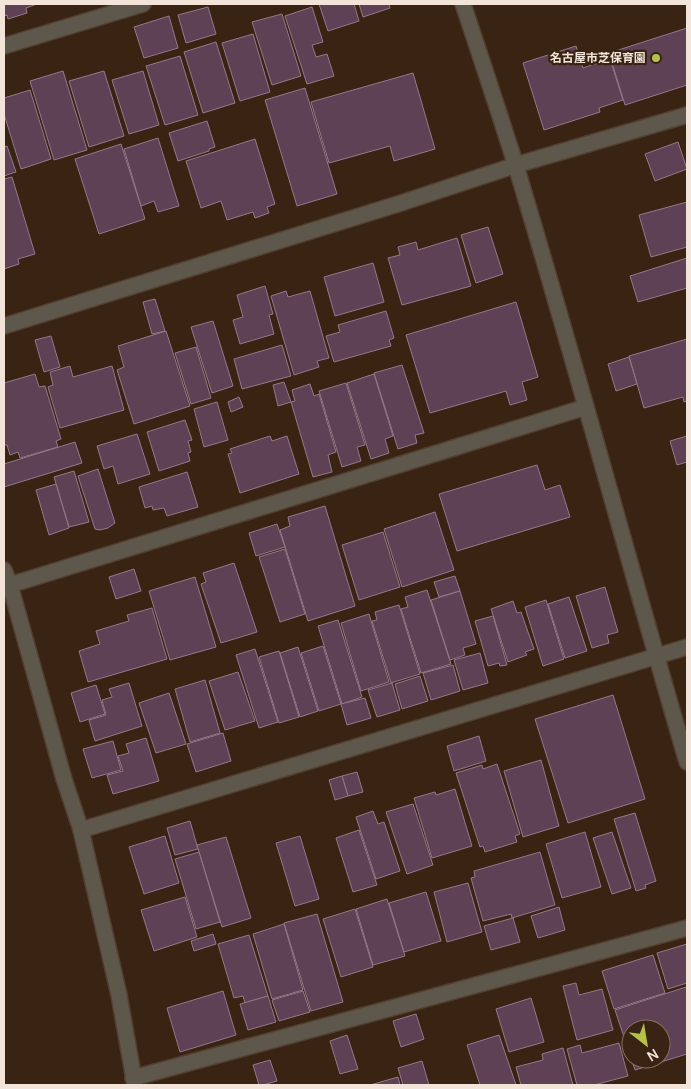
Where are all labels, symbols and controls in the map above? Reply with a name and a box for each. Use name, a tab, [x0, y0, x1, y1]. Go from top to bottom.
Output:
place label: 名古屋市芝保育園	[550, 49, 646, 66]
marker: 名古屋市芝保育園	[650, 52, 662, 64]
north arrow	[621, 1019, 671, 1069]
text: N	[644, 1045, 662, 1066]

